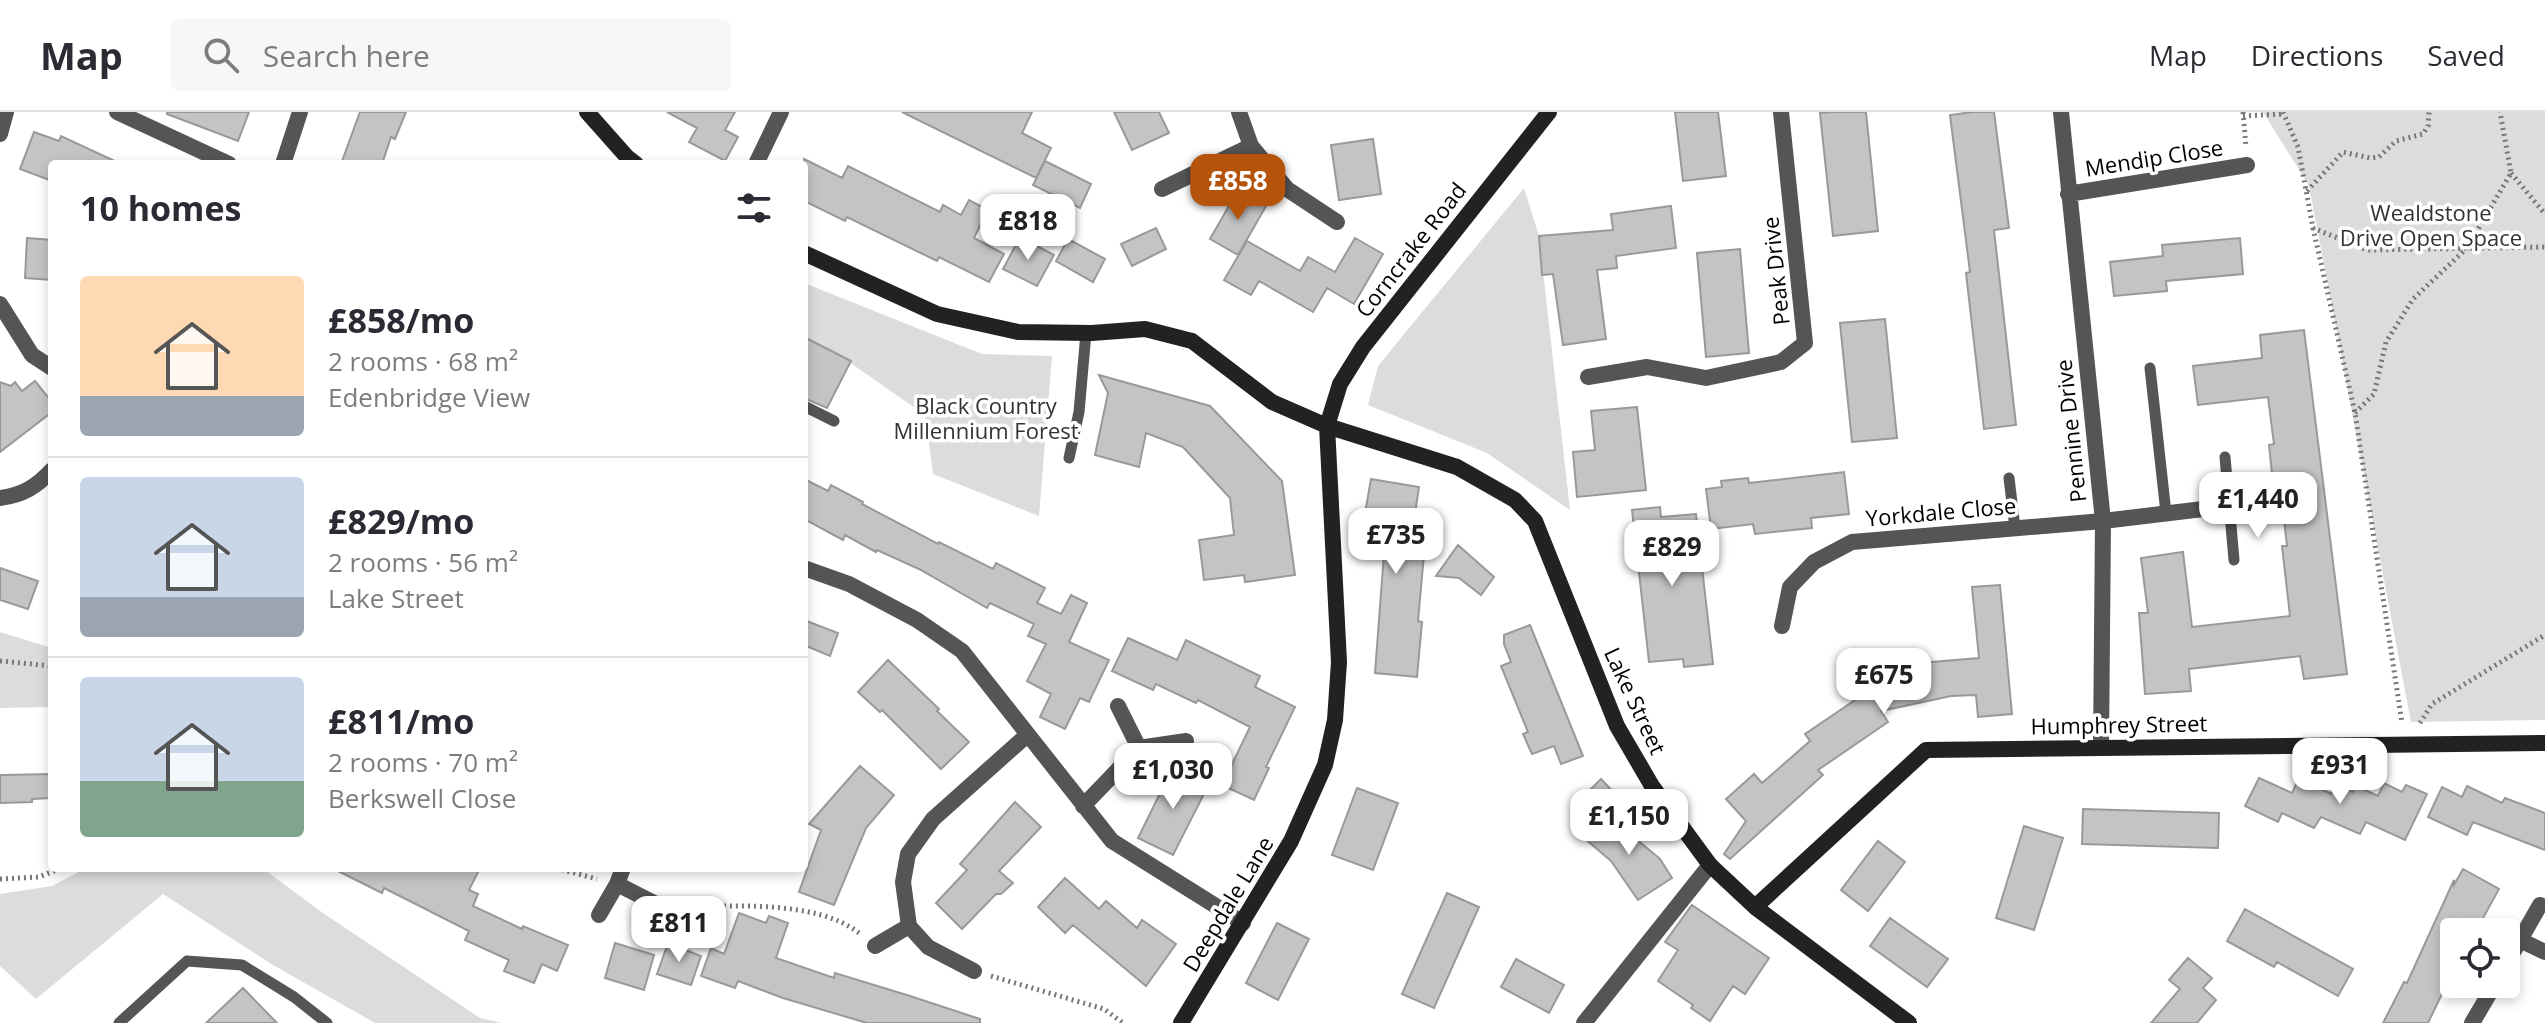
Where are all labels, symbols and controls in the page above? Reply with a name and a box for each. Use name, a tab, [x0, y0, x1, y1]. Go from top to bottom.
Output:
search box	[171, 19, 731, 91]
text: Map	[40, 29, 123, 81]
icon: search	[199, 33, 243, 77]
text: Search here	[263, 35, 430, 76]
text: Map	[2149, 36, 2207, 74]
text: Directions	[2251, 36, 2383, 74]
text: Saved	[2427, 36, 2505, 74]
street label: Mendip Close	[2083, 131, 2225, 183]
pin: £858	[1191, 154, 1285, 222]
text: £858	[1208, 162, 1268, 198]
street label: Corncrake Road	[1348, 176, 1472, 323]
text: 10 homes	[80, 185, 241, 231]
icon: filters	[732, 186, 776, 230]
pin: £818	[981, 194, 1075, 262]
park label: Wealdstone Drive Open Space	[2340, 197, 2522, 252]
text: £818	[998, 202, 1058, 238]
street label: Peak Drive	[1754, 215, 1796, 327]
text: £858/mo	[328, 297, 474, 343]
icon: home	[144, 308, 240, 404]
text: 2 rooms · 68 m²	[328, 343, 518, 379]
street label: Pennine Drive	[2048, 358, 2092, 504]
text: Edenbridge View	[328, 379, 530, 415]
park label: Black Country Millennium Forest	[893, 390, 1079, 445]
pin: £1,440	[2193, 472, 2323, 540]
text: £1,440	[2217, 480, 2299, 516]
street label: Yorkdale Close	[1864, 489, 2017, 533]
text: £829/mo	[328, 498, 474, 544]
pin: £735	[1349, 508, 1443, 576]
icon: home	[144, 509, 240, 605]
text: £735	[1366, 516, 1426, 552]
pin: £829	[1625, 520, 1719, 588]
text: £829	[1642, 528, 1702, 564]
text: 2 rooms · 56 m²	[328, 544, 518, 580]
text: Lake Street	[328, 580, 464, 616]
street label: Lake Street	[1598, 642, 1674, 759]
pin: £675	[1837, 648, 1931, 716]
text: £675	[1854, 656, 1914, 692]
text: £811/mo	[328, 698, 474, 744]
street label: Humphrey Street	[2030, 707, 2208, 741]
icon: home	[144, 709, 240, 805]
pin: £931	[2293, 738, 2387, 806]
pin: £1,030	[1108, 743, 1238, 811]
text: 2 rooms · 70 m²	[328, 744, 518, 780]
text: £931	[2310, 746, 2370, 782]
text: £1,030	[1132, 751, 1214, 787]
text: Berkswell Close	[328, 780, 516, 816]
pin: £1,150	[1564, 789, 1694, 857]
text: £1,150	[1588, 797, 1670, 833]
street label: Deepdale Lane	[1175, 830, 1279, 977]
pin: £811	[632, 896, 726, 964]
text: £811	[649, 904, 709, 940]
map controls	[2440, 918, 2520, 998]
button: locate	[2440, 918, 2520, 998]

